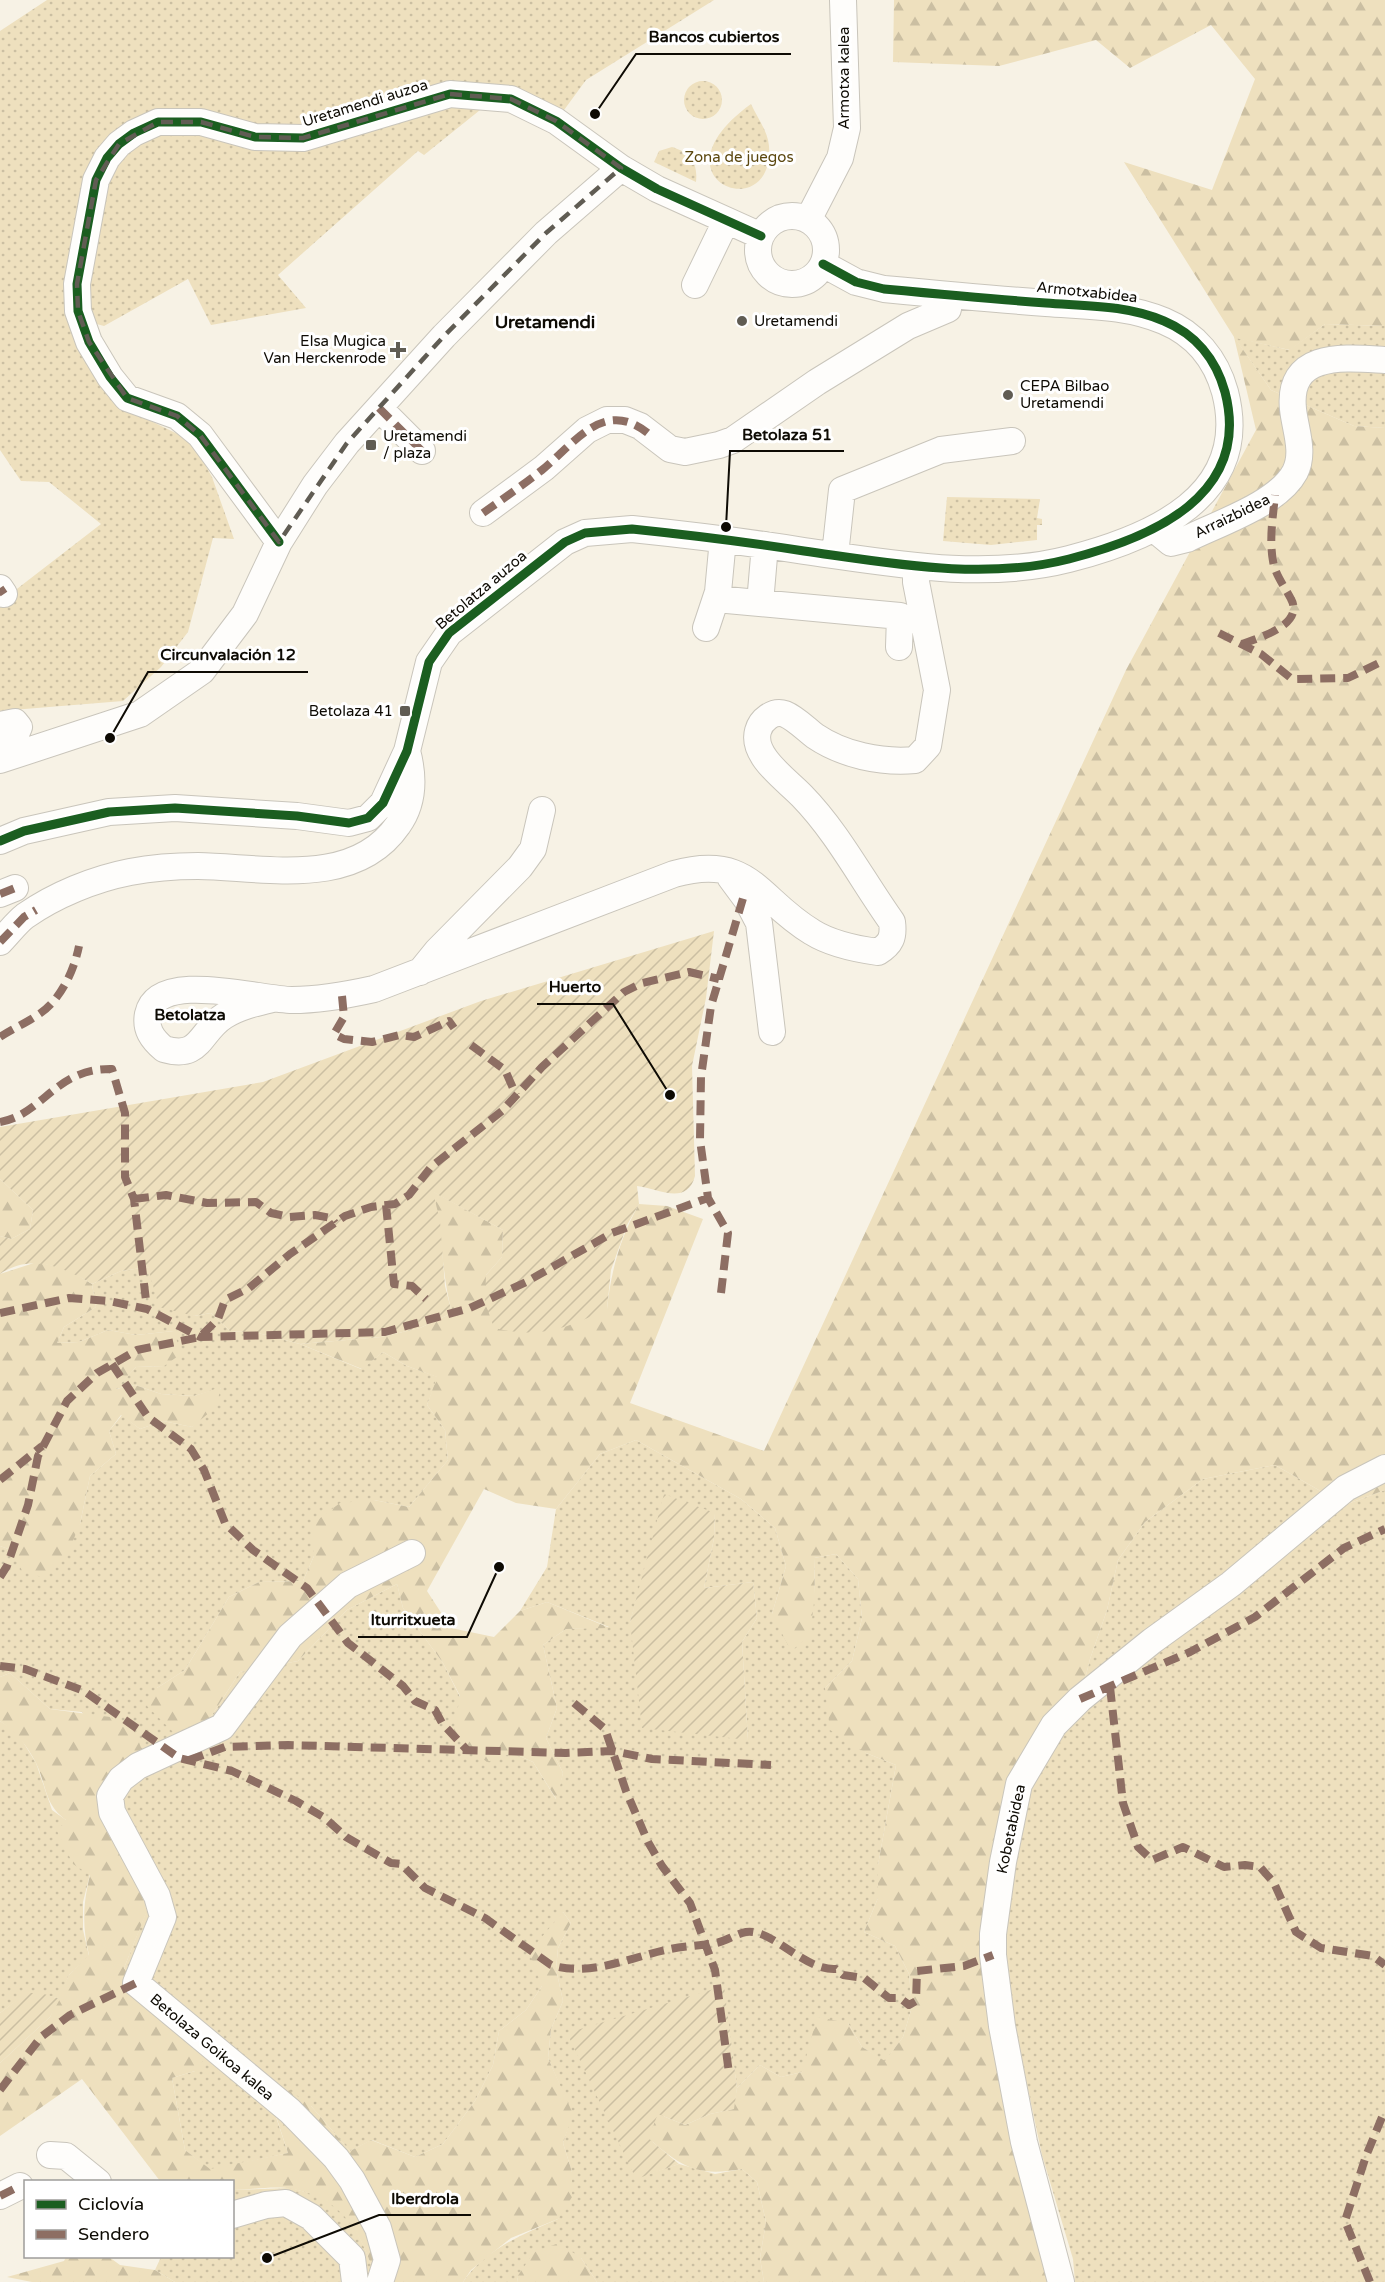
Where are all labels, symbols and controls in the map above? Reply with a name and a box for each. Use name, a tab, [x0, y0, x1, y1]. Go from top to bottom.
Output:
callout: Bancos cubiertos	[636, 20, 791, 54]
text: Bancos cubiertos	[649, 27, 780, 47]
street label: Armotxa kalea	[835, 27, 853, 129]
street label: Uretamendi auzoa	[300, 75, 430, 131]
park label: Zona de juegos	[684, 148, 794, 166]
street label: Armotxabidea	[1036, 278, 1138, 306]
district label: Uretamendi	[495, 311, 595, 333]
place label: Uretamendi	[754, 312, 838, 330]
marker: Uretamendi	[735, 314, 749, 328]
place label: Elsa Mugica Van Herckenrode	[264, 332, 386, 367]
marker: Elsa Mugica Van Herckenrode	[391, 343, 405, 357]
place label: CEPA Bilbao Uretamendi	[1020, 377, 1109, 412]
marker: CEPA Bilbao Uretamendi	[1001, 388, 1015, 402]
callout: Betolaza 51	[730, 417, 844, 451]
text: Betolaza 51	[742, 425, 832, 445]
place label: Uretamendi / plaza	[383, 427, 467, 462]
marker: Uretamendi / plaza	[364, 438, 378, 452]
street label: Arraizbidea	[1191, 490, 1273, 542]
street label: Betolatza auzoa	[432, 547, 530, 633]
callout: Circunvalación 12	[148, 638, 308, 672]
text: Circunvalación 12	[160, 645, 296, 665]
place label: Betolaza 41	[309, 702, 393, 720]
marker: Betolaza 41	[398, 704, 412, 718]
callout: Huerto	[537, 970, 613, 1004]
text: Huerto	[549, 977, 602, 997]
district label: Betolatza	[154, 1005, 226, 1025]
callout: Iturritxueta	[358, 1603, 467, 1637]
text: Iturritxueta	[370, 1610, 456, 1630]
street label: Kobetabidea	[993, 1783, 1029, 1875]
street label: Betolaza Goikoa kalea	[146, 1990, 278, 2104]
legend	[24, 2180, 234, 2258]
callout: Iberdrola	[379, 2181, 471, 2215]
text: Iberdrola	[391, 2189, 459, 2209]
text: Ciclovía	[78, 2193, 144, 2215]
text: Sendero	[78, 2223, 149, 2245]

